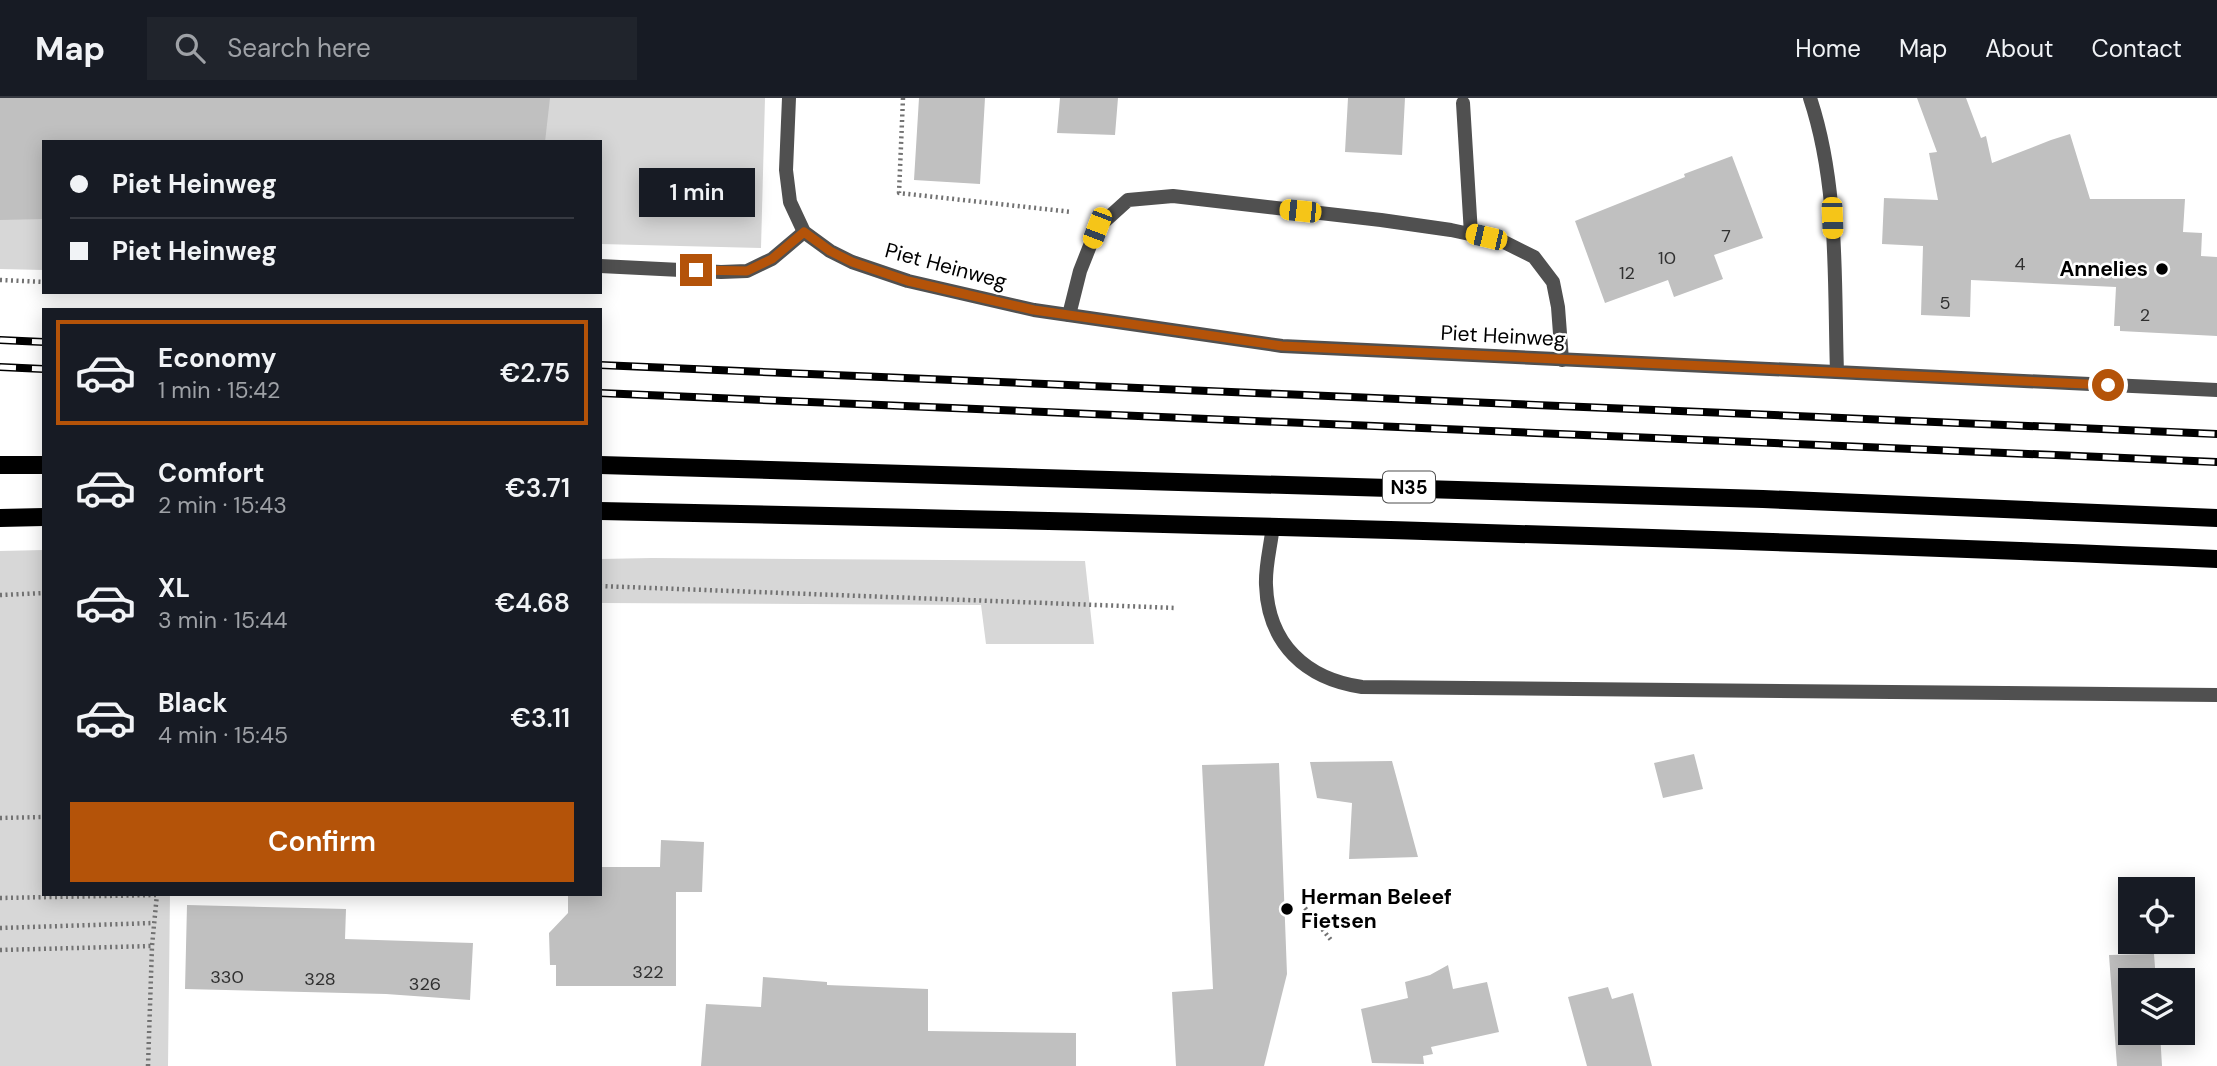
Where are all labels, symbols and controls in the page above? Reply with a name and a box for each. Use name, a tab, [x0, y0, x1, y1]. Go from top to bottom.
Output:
search box	[147, 17, 637, 80]
text: Map	[35, 27, 105, 70]
icon: search	[171, 29, 209, 67]
text: Search here	[227, 31, 371, 65]
text: Home	[1795, 33, 1861, 64]
text: Map	[1899, 33, 1947, 64]
text: About	[1985, 33, 2054, 64]
text: Contact	[2092, 33, 2182, 64]
text: Piet Heinweg	[112, 167, 277, 201]
callout: 1 min	[638, 169, 754, 218]
text: 1 min	[670, 177, 724, 207]
car	[1821, 197, 1844, 239]
car	[1279, 198, 1322, 224]
car	[1080, 205, 1115, 251]
car	[1464, 222, 1509, 252]
house number: 7	[1721, 224, 1731, 248]
text: Piet Heinweg	[112, 234, 277, 268]
street label: Piet Heinweg	[882, 236, 1010, 296]
house number: 10	[1658, 246, 1676, 270]
house number: 4	[2015, 252, 2026, 276]
route end	[680, 254, 712, 286]
place label: Annelies	[2059, 255, 2148, 283]
house number: 12	[1619, 261, 1635, 285]
marker: Annelies	[2154, 261, 2170, 277]
house number: 5	[1940, 291, 1950, 315]
house number: 2	[2140, 303, 2150, 327]
street label: Piet Heinweg	[1440, 319, 1566, 353]
icon: car	[74, 341, 137, 404]
text: Economy	[158, 341, 276, 375]
text: €2.75	[500, 356, 570, 390]
route start	[2092, 369, 2124, 401]
text: 1 min · 15:42	[158, 375, 280, 405]
icon: car	[74, 456, 137, 519]
text: Comfort	[158, 456, 264, 490]
text: €3.71	[505, 471, 570, 505]
road number: N35	[1383, 472, 1435, 502]
text: 2 min · 15:43	[158, 490, 287, 520]
icon: car	[74, 571, 137, 634]
text: XL	[158, 571, 190, 605]
text: €4.68	[495, 586, 570, 620]
text: 3 min · 15:44	[158, 605, 288, 635]
icon: car	[74, 686, 137, 749]
text: Black	[158, 686, 228, 720]
text: €3.11	[511, 701, 570, 735]
text: 4 min · 15:45	[158, 720, 288, 750]
button: Confirm	[70, 802, 574, 882]
map controls	[2118, 877, 2195, 1045]
button: locate	[2118, 877, 2195, 954]
place label: Herman Beleef Fietsen	[1301, 883, 1452, 935]
marker: Herman Beleef Fietsen	[1279, 901, 1295, 917]
house number: 322	[632, 960, 664, 984]
house number: 330	[210, 965, 244, 989]
house number: 328	[304, 967, 336, 991]
button: layers	[2118, 968, 2195, 1045]
house number: 326	[409, 972, 441, 996]

